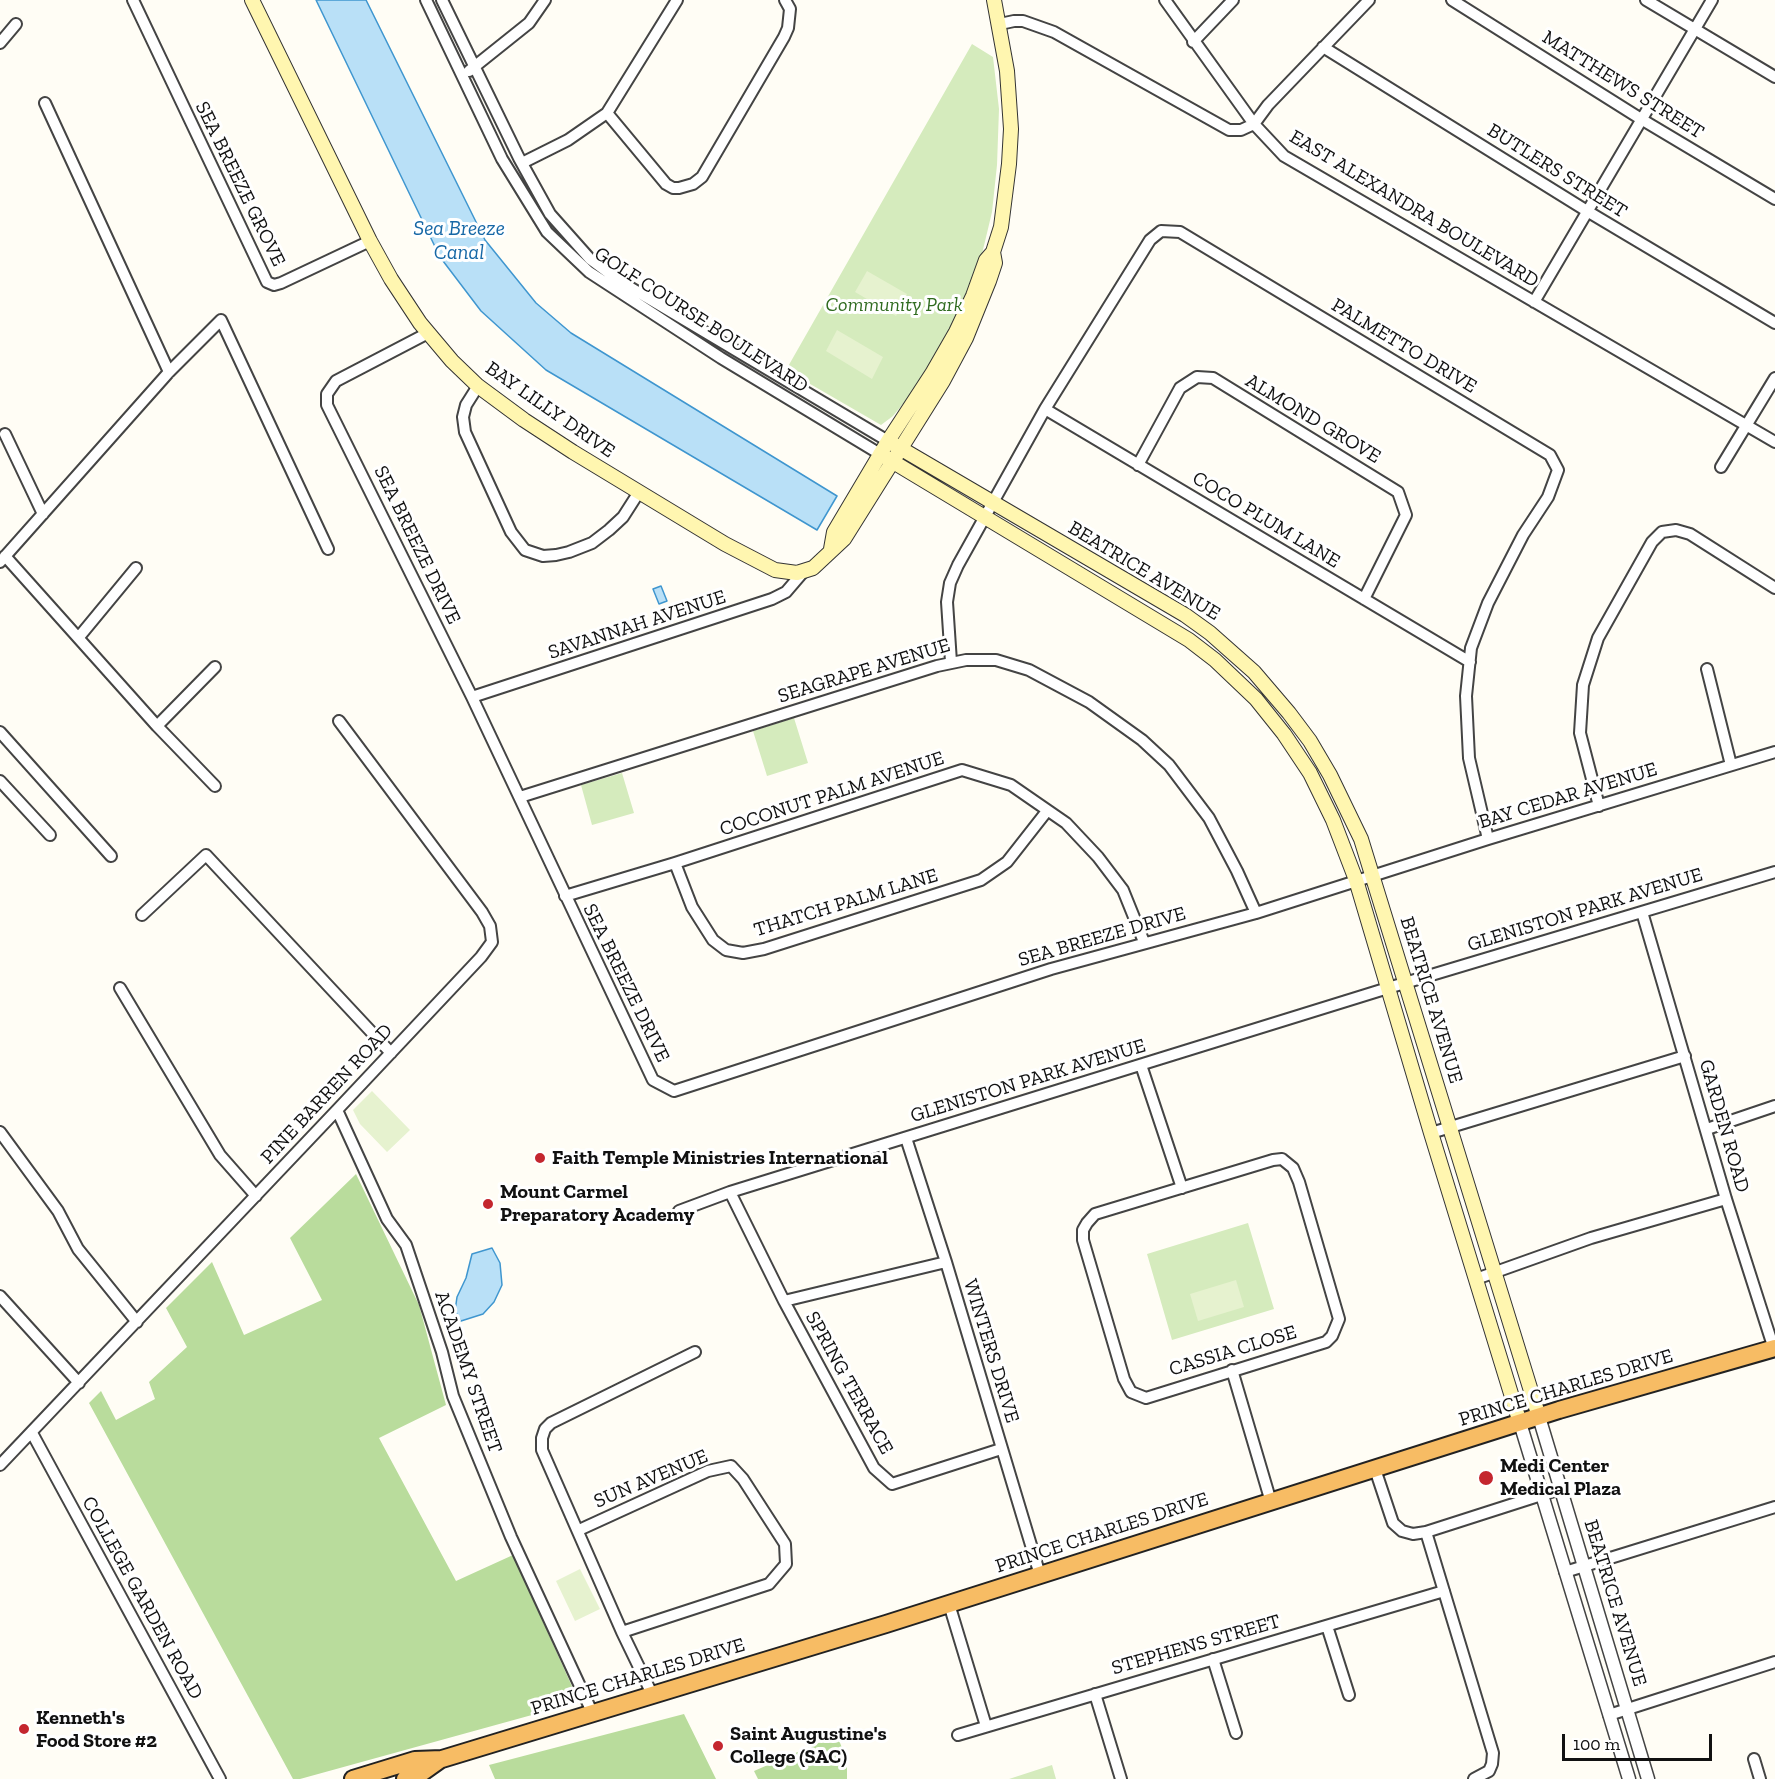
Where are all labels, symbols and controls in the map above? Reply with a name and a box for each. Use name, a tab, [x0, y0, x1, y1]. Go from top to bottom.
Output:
street label: MATTHEWS STREET	[1538, 26, 1708, 144]
street label: SEA BREEZE GROVE	[190, 98, 290, 270]
street label: BUTLERS STREET	[1483, 118, 1631, 224]
street label: EAST ALEXANDRA BOULEVARD	[1285, 125, 1543, 293]
water label: Sea Breeze Canal	[413, 216, 505, 266]
street label: GOLF COURSE BOULEVARD	[590, 242, 812, 398]
park label: Community Park	[825, 293, 963, 317]
street label: PALMETTO DRIVE	[1327, 293, 1481, 399]
street label: BAY LILLY DRIVE	[481, 356, 619, 464]
street label: ALMOND GROVE	[1241, 369, 1385, 469]
street label: SEA BREEZE DRIVE	[368, 462, 466, 628]
street label: COCO PLUM LANE	[1188, 466, 1344, 574]
street label: BEATRICE AVENUE	[1064, 516, 1224, 626]
street label: SAVANNAH AVENUE	[545, 585, 729, 665]
street label: SEAGRAPE AVENUE	[775, 633, 953, 709]
street label: COCONUT PALM AVENUE	[717, 746, 947, 842]
street label: BAY CEDAR AVENUE	[1476, 757, 1660, 835]
street label: GLENISTON PARK AVENUE	[1465, 863, 1705, 957]
street label: THATCH PALM LANE	[751, 864, 941, 942]
street label: SEA BREEZE DRIVE	[577, 900, 675, 1066]
street label: SEA BREEZE DRIVE	[1016, 902, 1188, 972]
street label: BEATRICE AVENUE	[1394, 914, 1468, 1086]
street label: PINE BARREN ROAD	[256, 1019, 398, 1169]
street label: GLENISTON PARK AVENUE	[908, 1034, 1148, 1128]
street label: GARDEN ROAD	[1694, 1057, 1754, 1195]
place label: Faith Temple Ministries International	[552, 1146, 888, 1170]
marker: Faith Temple Ministries International	[533, 1151, 547, 1165]
place label: Mount Carmel Preparatory Academy	[500, 1180, 694, 1227]
marker: Mount Carmel Preparatory Academy	[481, 1197, 495, 1211]
street label: WINTERS DRIVE	[958, 1276, 1024, 1426]
street label: ACADEMY STREET	[429, 1288, 507, 1456]
street label: SPRING TERRACE	[800, 1307, 898, 1459]
street label: CASSIA CLOSE	[1166, 1320, 1300, 1382]
street label: PRINCE CHARLES DRIVE	[1456, 1344, 1676, 1432]
street label: SUN AVENUE	[590, 1444, 712, 1514]
place label: Medi Center Medical Plaza	[1500, 1454, 1621, 1501]
marker: Medi Center Medical Plaza	[1477, 1469, 1495, 1487]
street label: PRINCE CHARLES DRIVE	[993, 1487, 1211, 1579]
street label: COLLEGE GARDEN ROAD	[76, 1492, 208, 1704]
street label: BEATRICE AVENUE	[1578, 1517, 1652, 1689]
street label: STEPHENS STREET	[1109, 1609, 1283, 1681]
street label: PRINCE CHARLES DRIVE	[528, 1633, 748, 1721]
place label: Kenneth's Food Store #2	[36, 1706, 157, 1753]
marker: Kenneth's Food Store #2	[17, 1722, 31, 1736]
place label: Saint Augustine's College (SAC)	[730, 1722, 887, 1769]
scale bar	[1565, 1722, 1715, 1760]
text: 100 m	[1573, 1733, 1620, 1755]
marker: Saint Augustine's College (SAC)	[711, 1739, 725, 1753]

